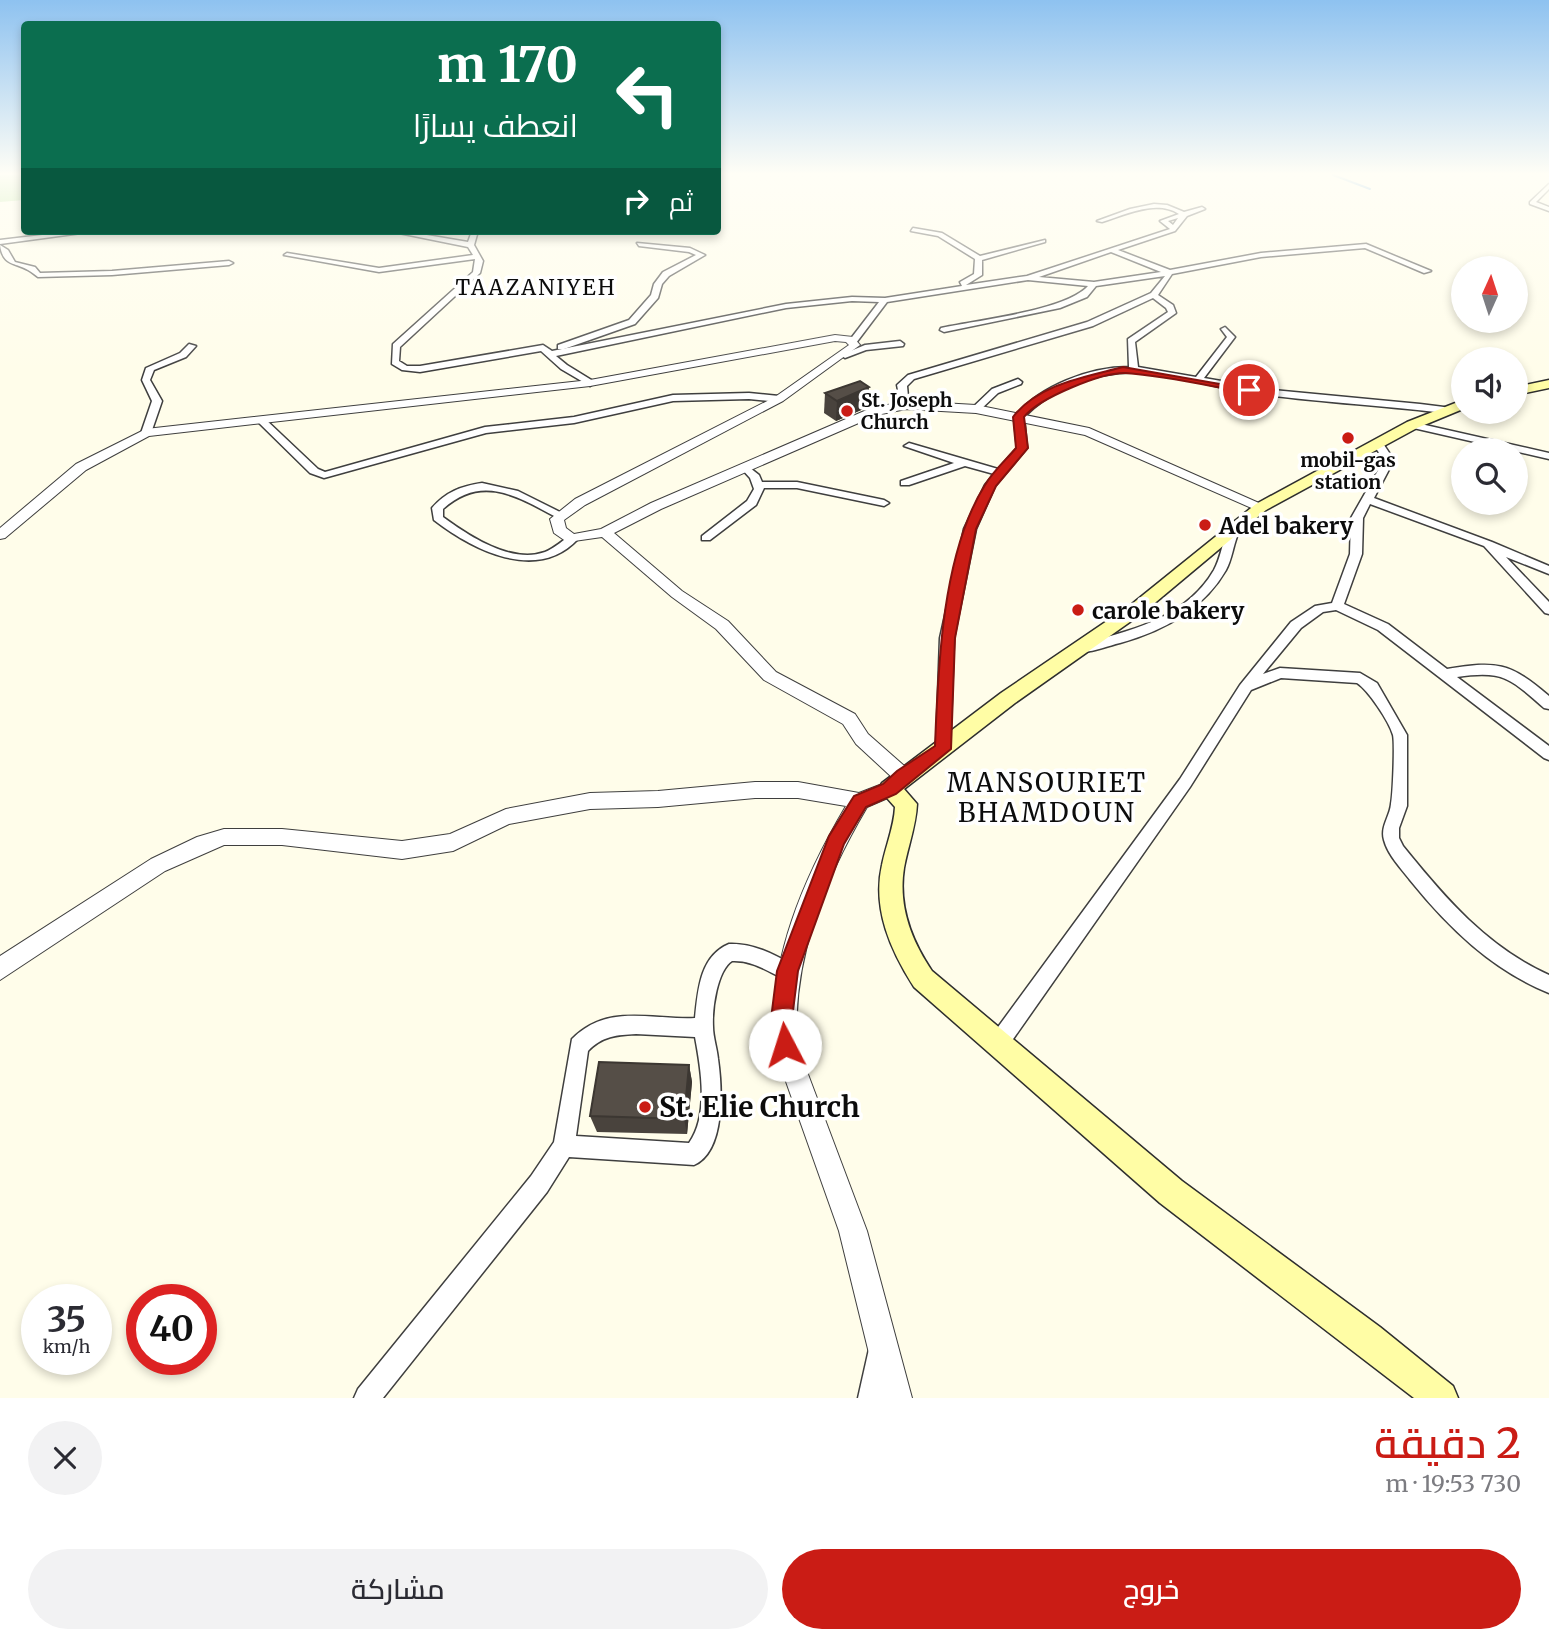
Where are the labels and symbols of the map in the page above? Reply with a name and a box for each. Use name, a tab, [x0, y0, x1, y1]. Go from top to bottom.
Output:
north arrow	[1451, 256, 1528, 332]
district label: TAAZANIYEH	[455, 274, 617, 301]
pin	[1219, 360, 1279, 420]
place label: St. Joseph Church	[861, 388, 953, 434]
marker: St. Joseph Church	[839, 403, 855, 419]
marker: mobil-gas station	[1340, 430, 1356, 446]
place label: mobil-gas station	[1300, 448, 1396, 494]
place label: Adel bakery	[1218, 511, 1354, 540]
marker: Adel bakery	[1197, 517, 1213, 533]
place label: carole bakery	[1092, 596, 1245, 625]
marker: carole bakery	[1070, 602, 1086, 618]
district label: MANSOURIET BHAMDOUN	[947, 766, 1147, 829]
position arrow	[748, 1008, 822, 1082]
place label: St. Elie Church	[659, 1089, 860, 1125]
marker: St. Elie Church	[637, 1099, 653, 1115]
speed limit sign: 40	[126, 1284, 217, 1375]

